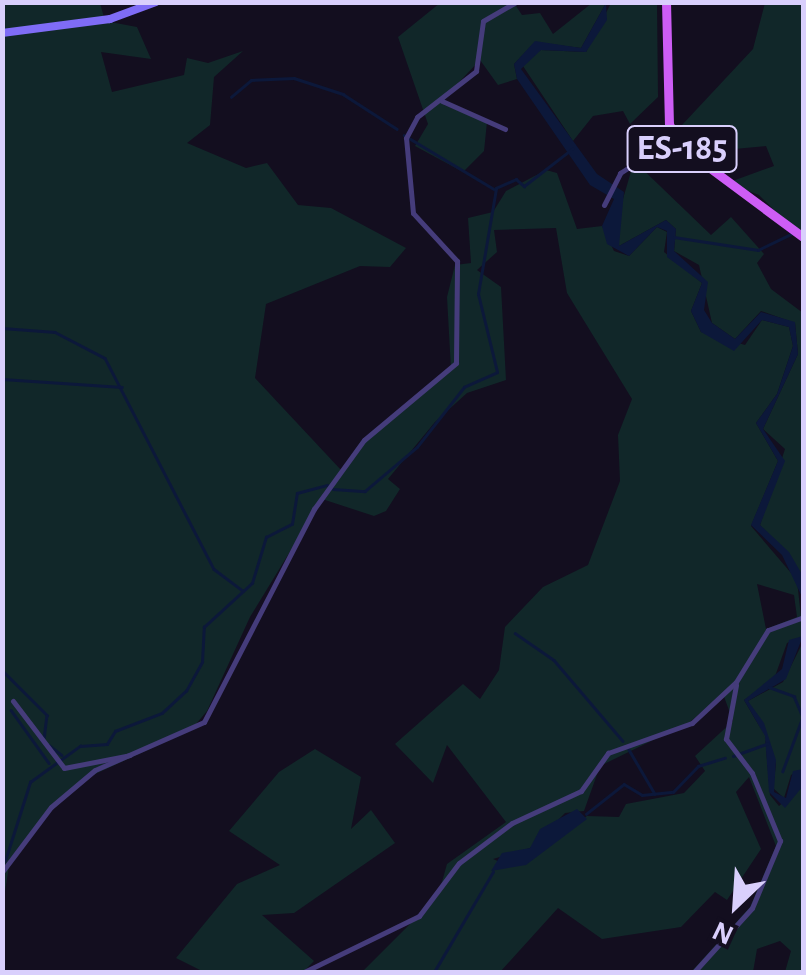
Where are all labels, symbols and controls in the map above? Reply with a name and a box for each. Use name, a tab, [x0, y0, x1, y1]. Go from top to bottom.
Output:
road number: ES-185	[624, 119, 740, 179]
north arrow	[686, 855, 786, 955]
text: N	[709, 915, 738, 949]

